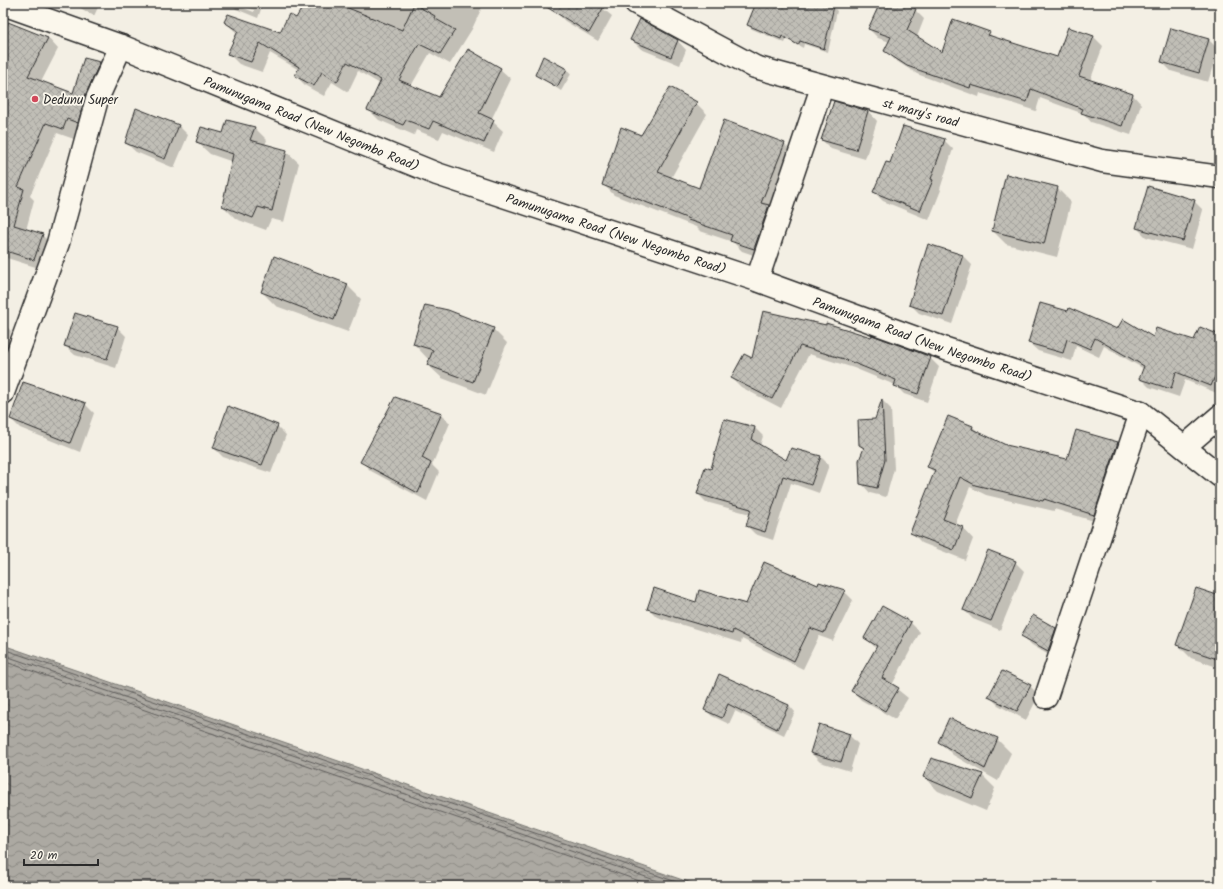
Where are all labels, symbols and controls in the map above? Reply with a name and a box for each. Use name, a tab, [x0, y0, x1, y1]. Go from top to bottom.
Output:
street label: Pamunugama Road (New Negombo Road)	[200, 72, 422, 178]
place label: Dedunu Super	[43, 90, 119, 111]
street label: st mary's road	[880, 93, 961, 134]
marker: Dedunu Super	[30, 94, 40, 104]
street label: Pamunugama Road (New Negombo Road)	[503, 189, 729, 281]
street label: Pamunugama Road (New Negombo Road)	[809, 292, 1034, 388]
scale bar	[24, 841, 98, 867]
text: 20 m	[30, 846, 58, 865]

